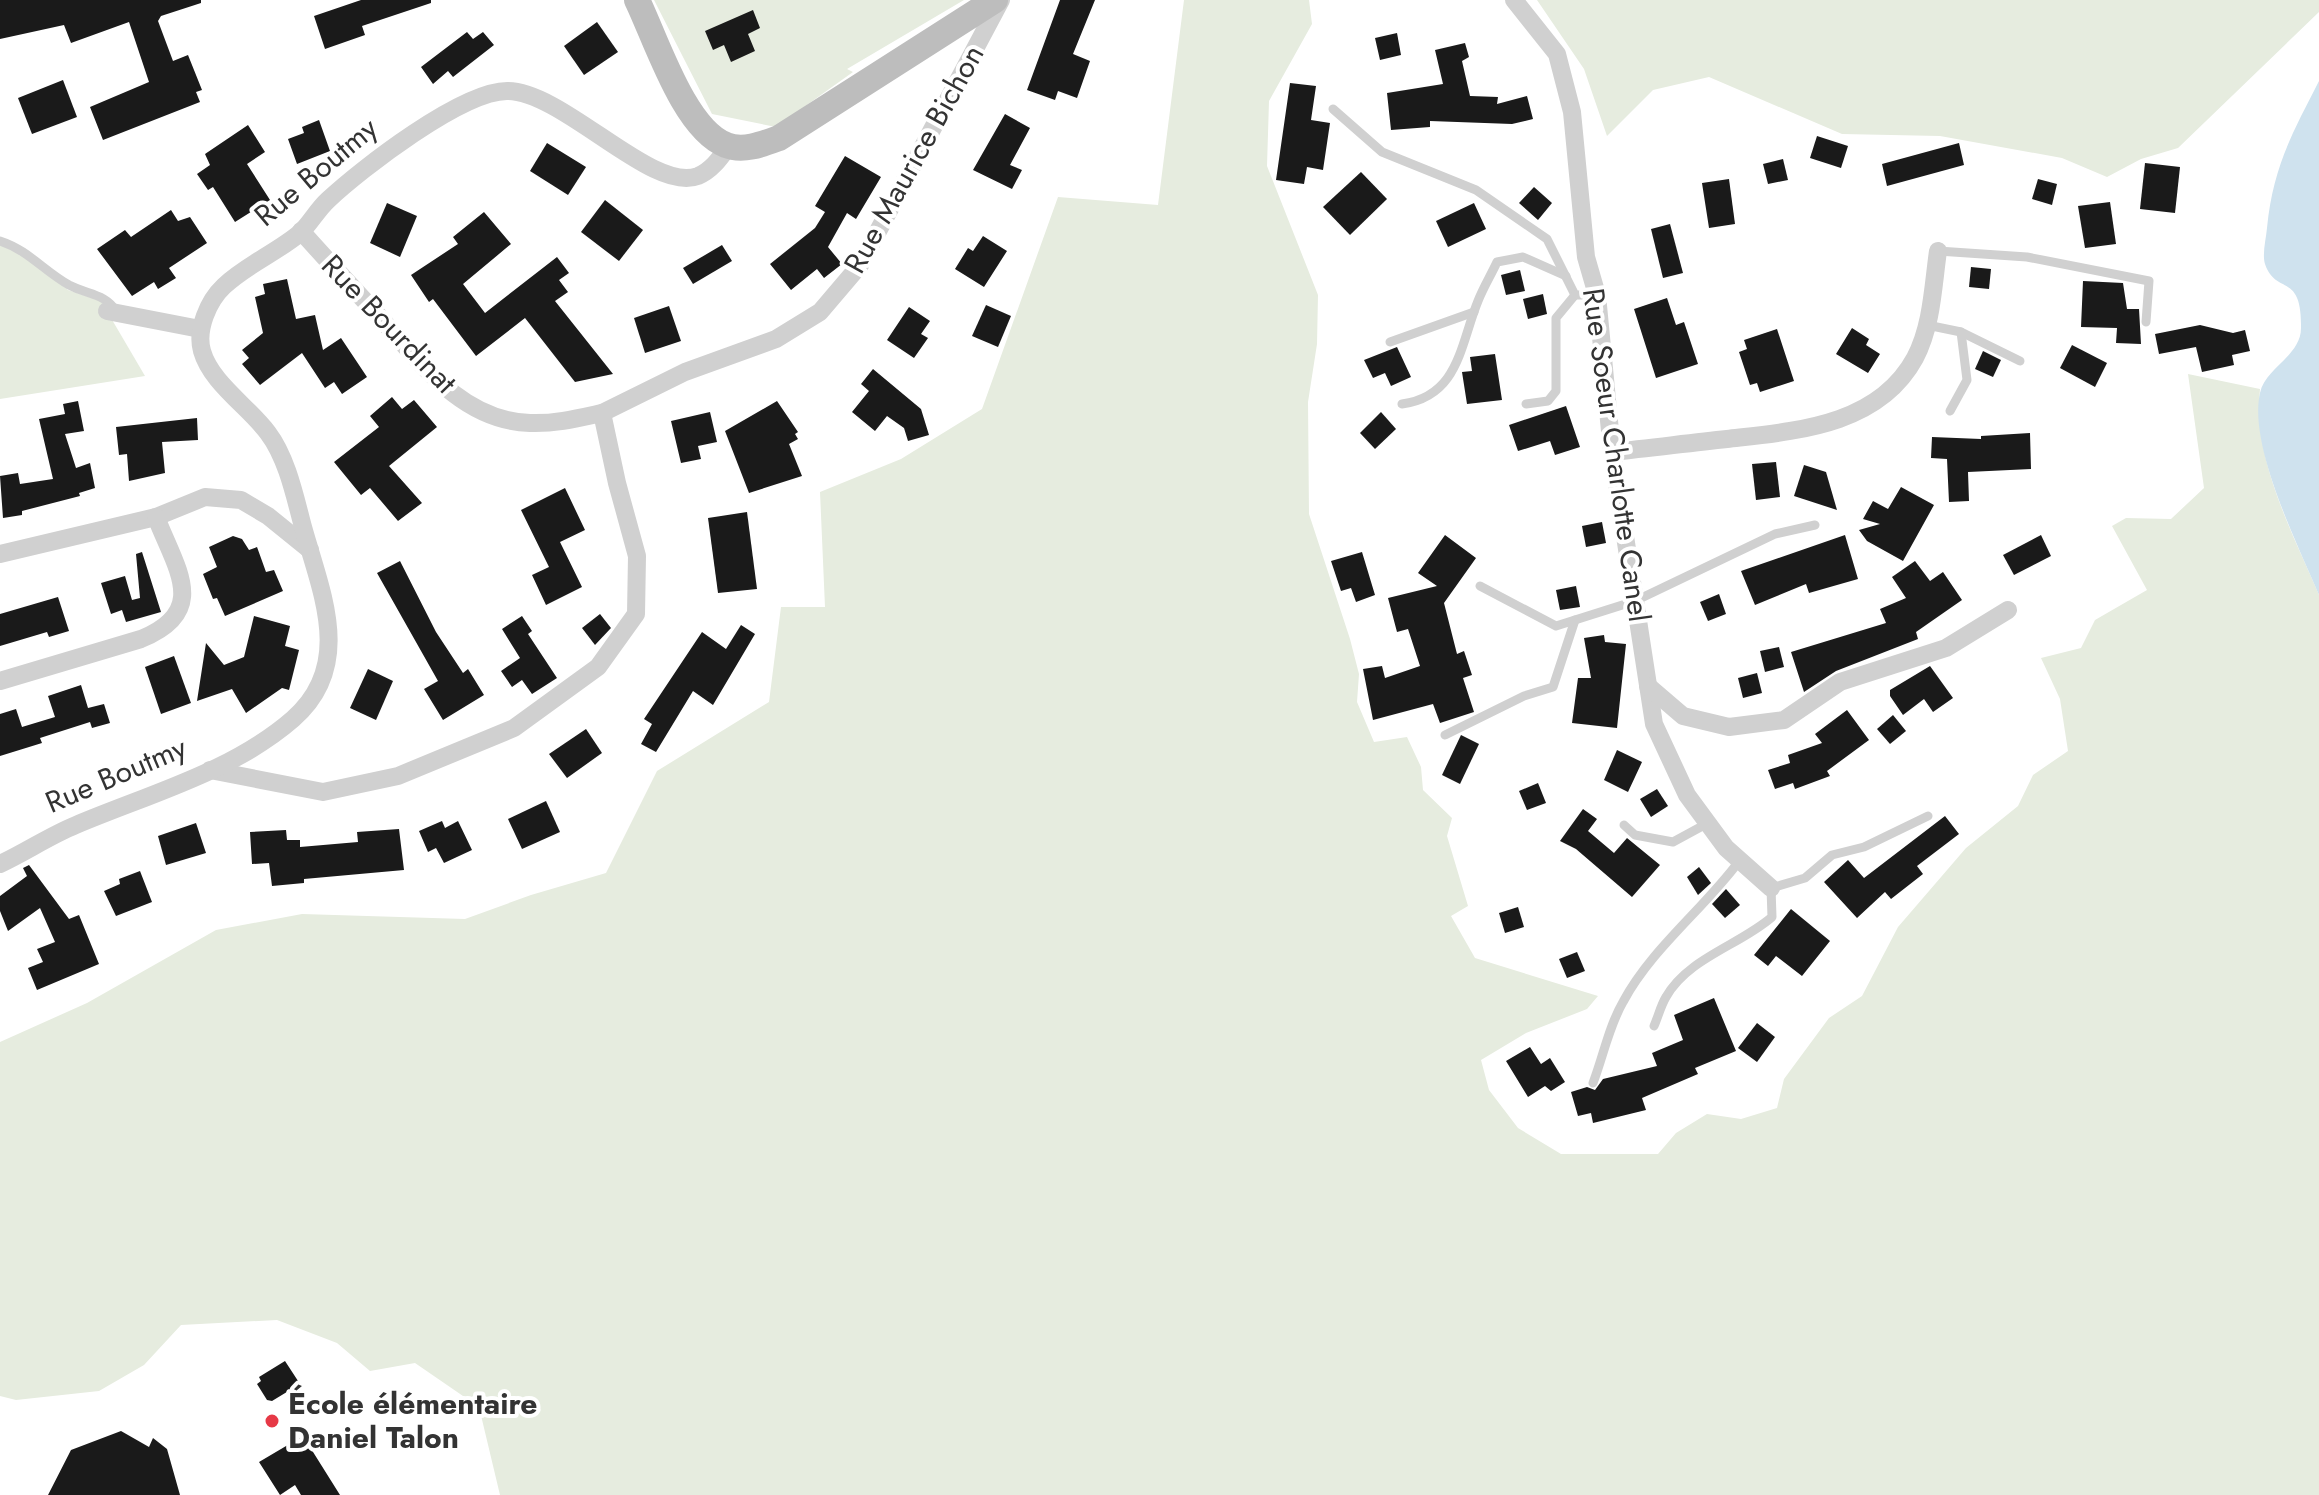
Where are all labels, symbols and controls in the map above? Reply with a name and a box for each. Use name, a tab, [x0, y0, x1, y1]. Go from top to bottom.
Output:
street label: Rue Maurice Bichon	[833, 37, 994, 281]
street label: Rue Boutmy	[245, 107, 387, 236]
street label: Rue Bourdinat	[312, 245, 467, 403]
street label: Rue Soeur Charlotte Canel	[1572, 285, 1661, 625]
street label: Rue Boutmy	[39, 725, 194, 824]
place label: École élémentaire Daniel Talon	[288, 1382, 537, 1459]
marker: École élémentaire Daniel Talon	[263, 1412, 281, 1430]

